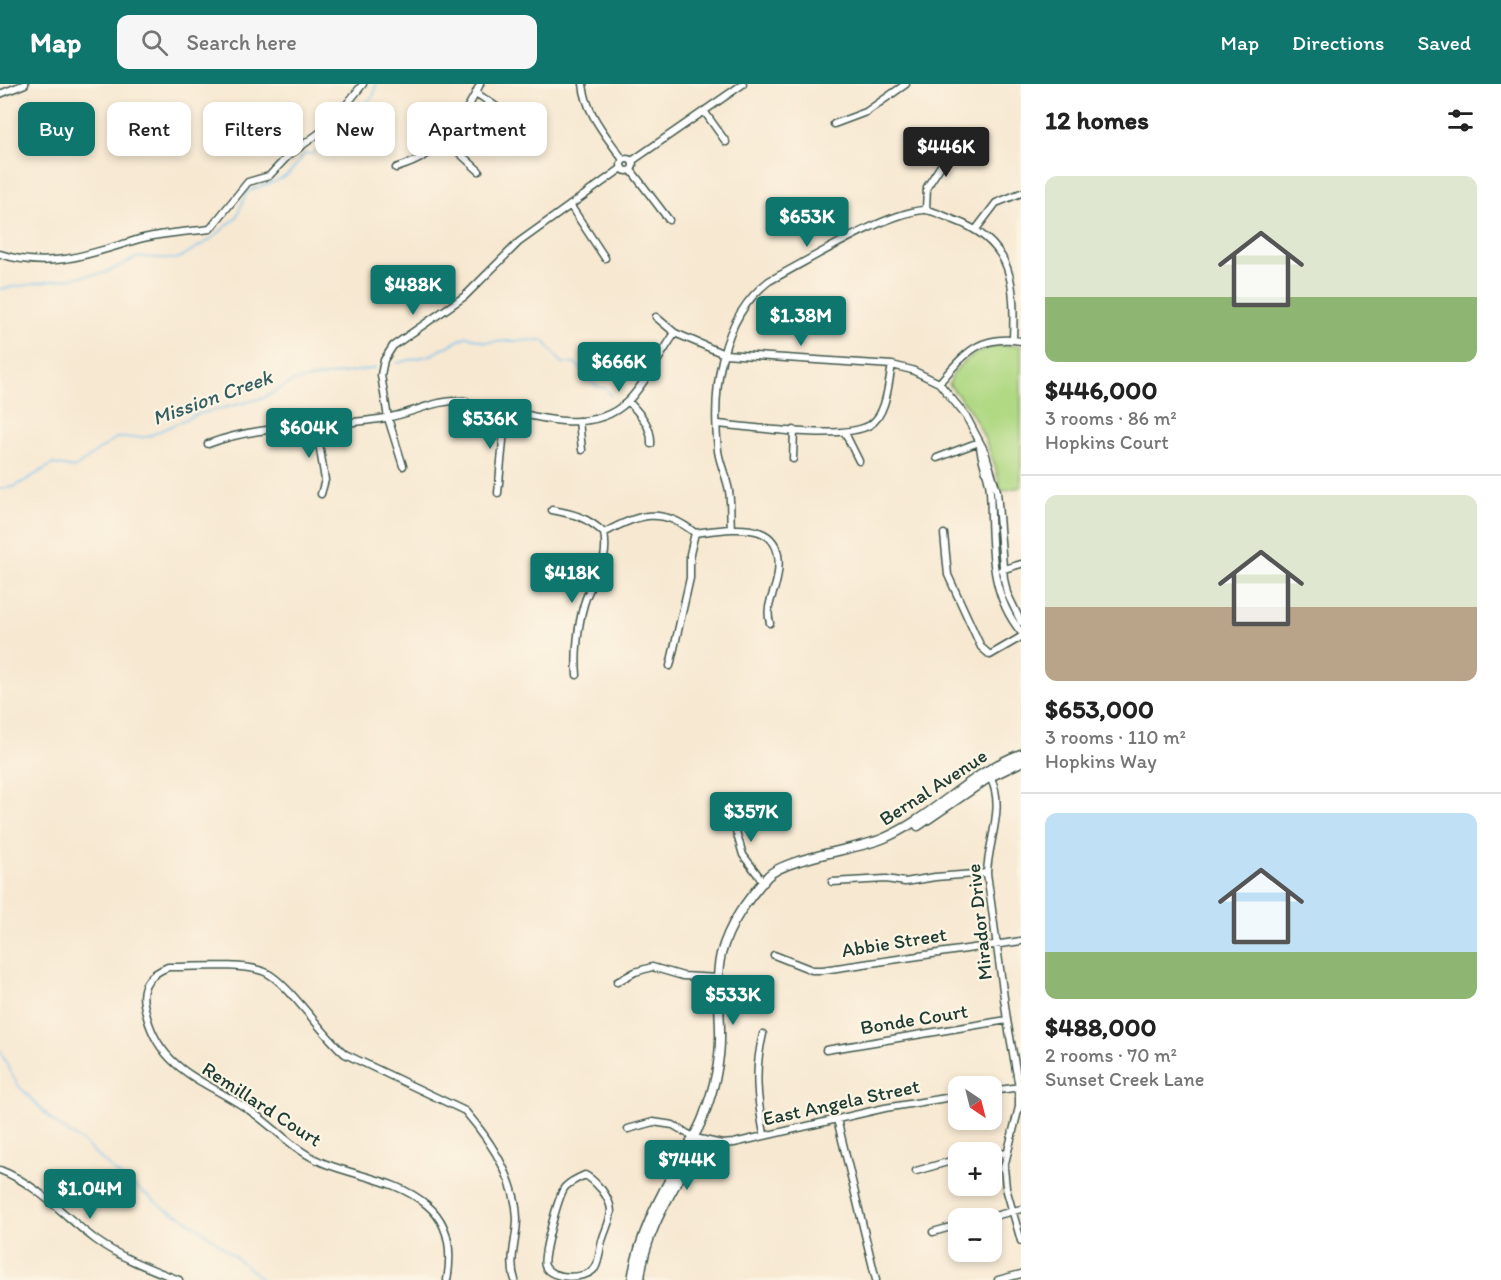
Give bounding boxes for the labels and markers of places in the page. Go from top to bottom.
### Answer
pin: $446K [904,127,988,178]
pin: $653K [765,197,849,248]
pin: $488K [371,265,455,316]
pin: $1.38M [752,296,850,347]
pin: $666K [577,342,661,393]
pin: $536K [448,399,532,450]
pin: $604K [267,408,351,459]
pin: $418K [530,553,614,604]
pin: $357K [709,792,793,843]
pin: $533K [691,975,775,1026]
pin: $744K [645,1140,729,1191]
pin: $1.04M [41,1169,139,1220]

